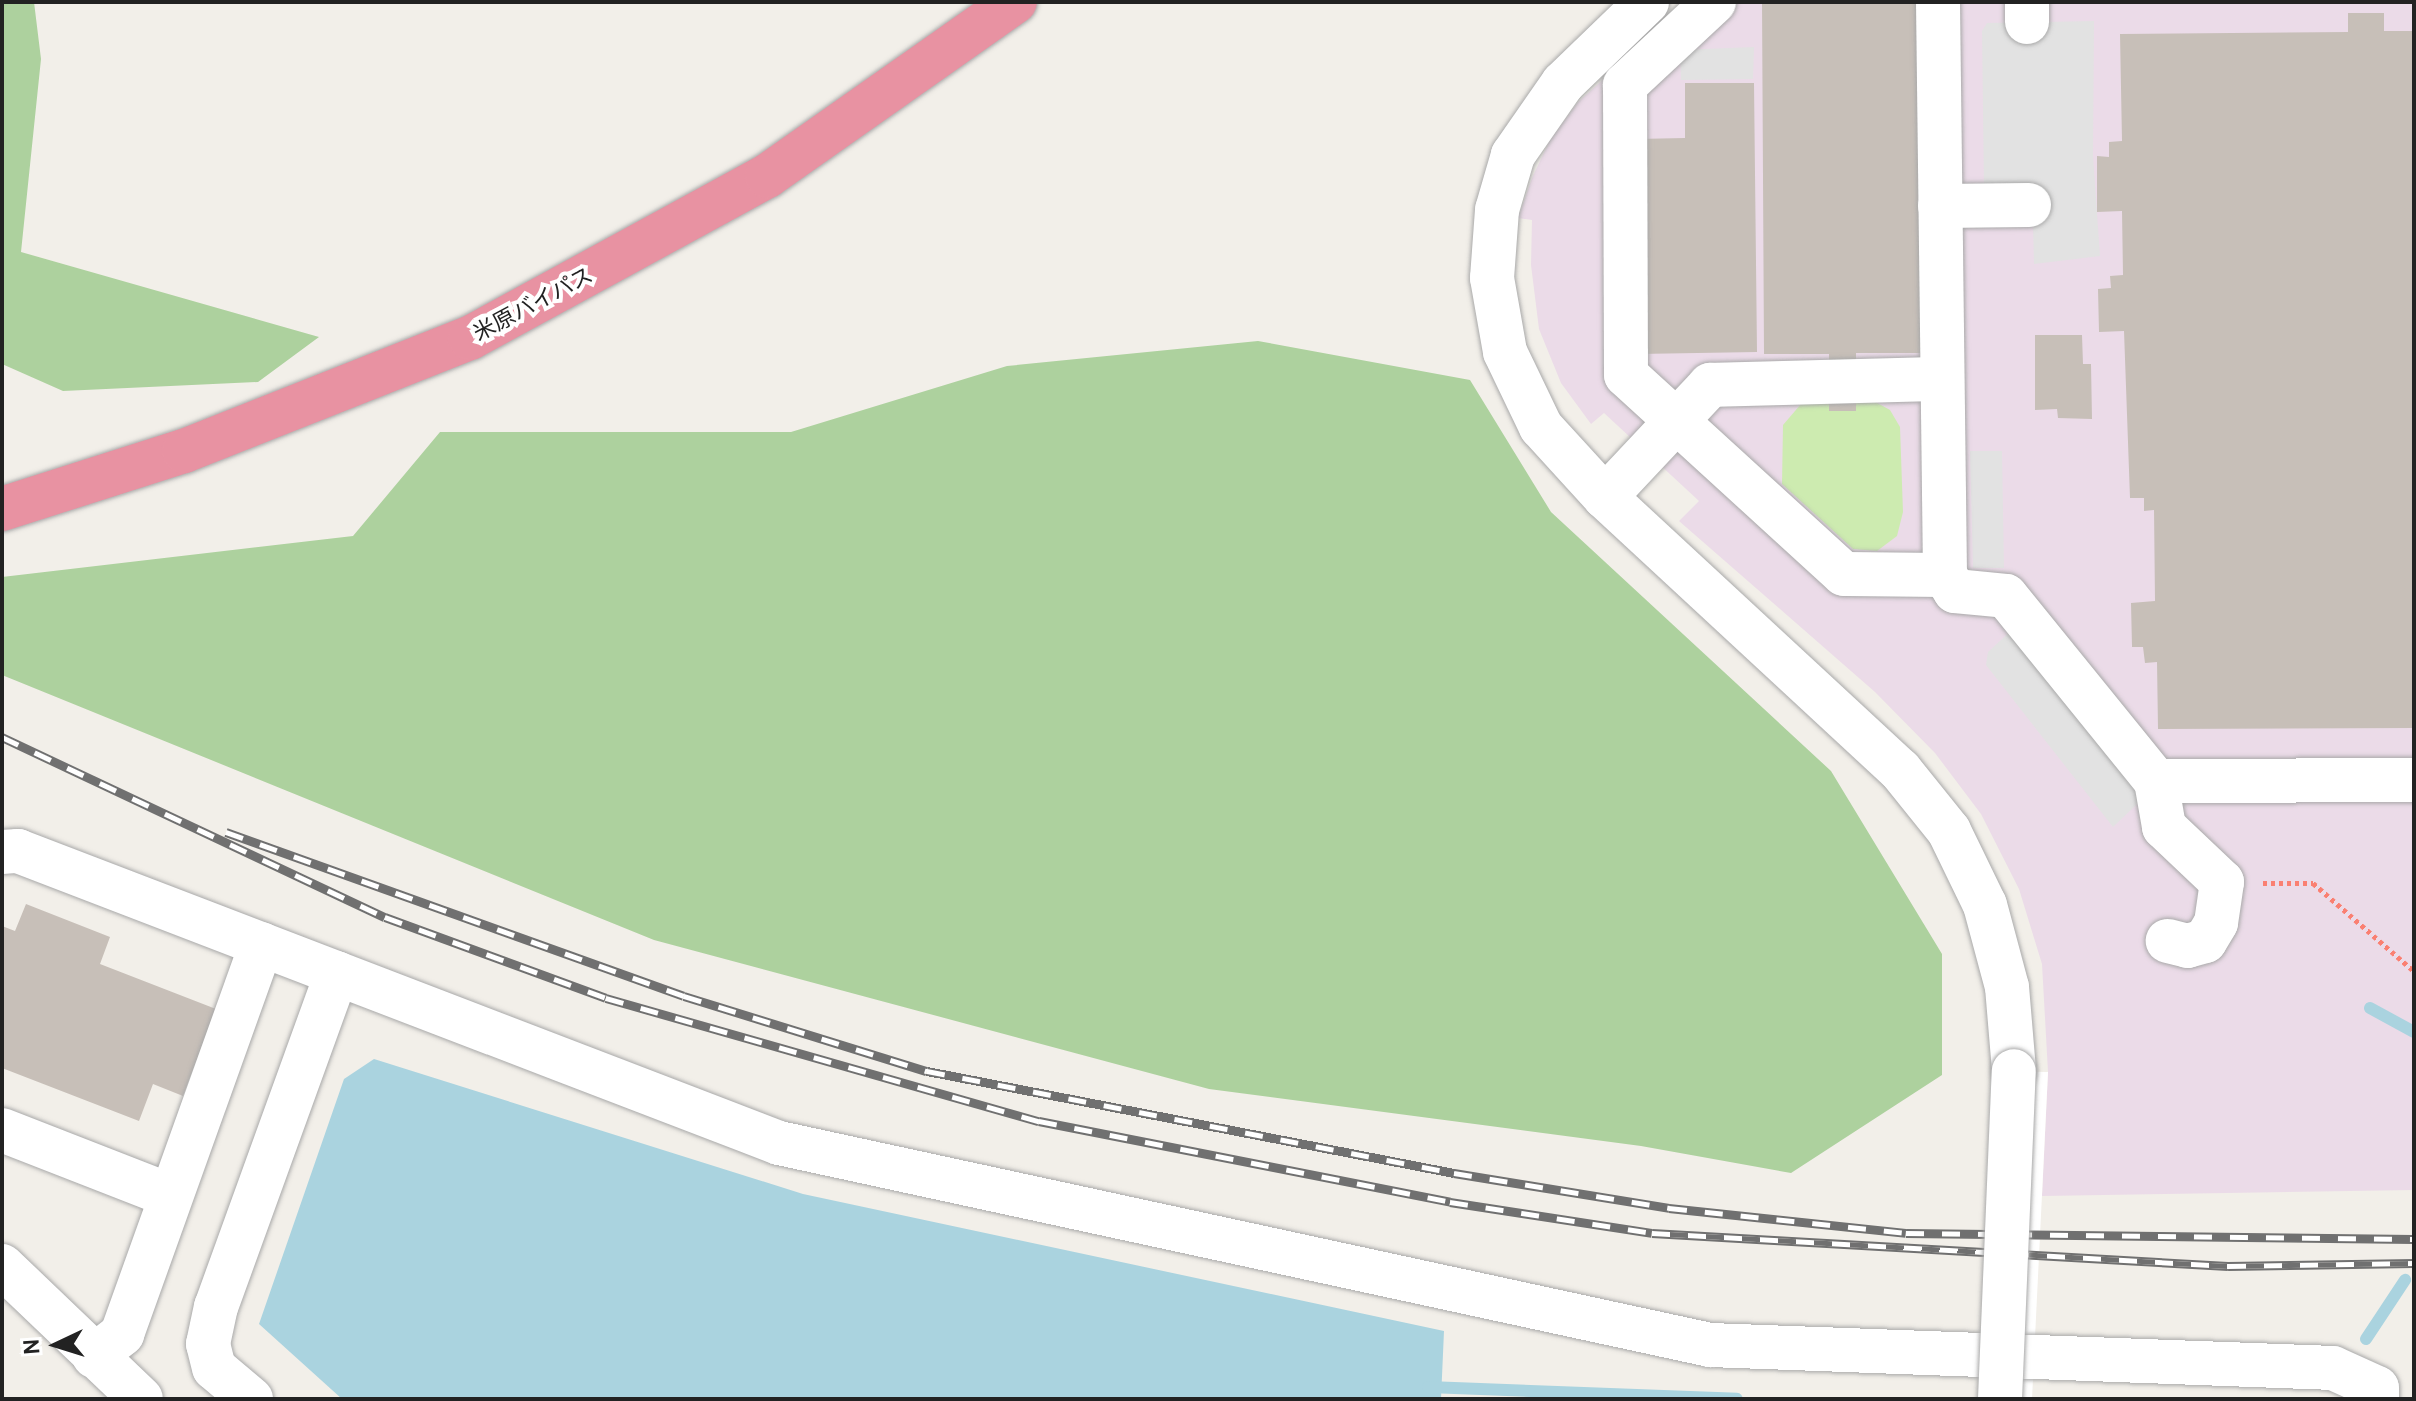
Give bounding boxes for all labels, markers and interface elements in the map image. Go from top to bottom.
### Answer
street label: 米原バイパス [469,261,597,347]
north arrow [16,1305,96,1385]
text: N [18,1338,46,1355]

